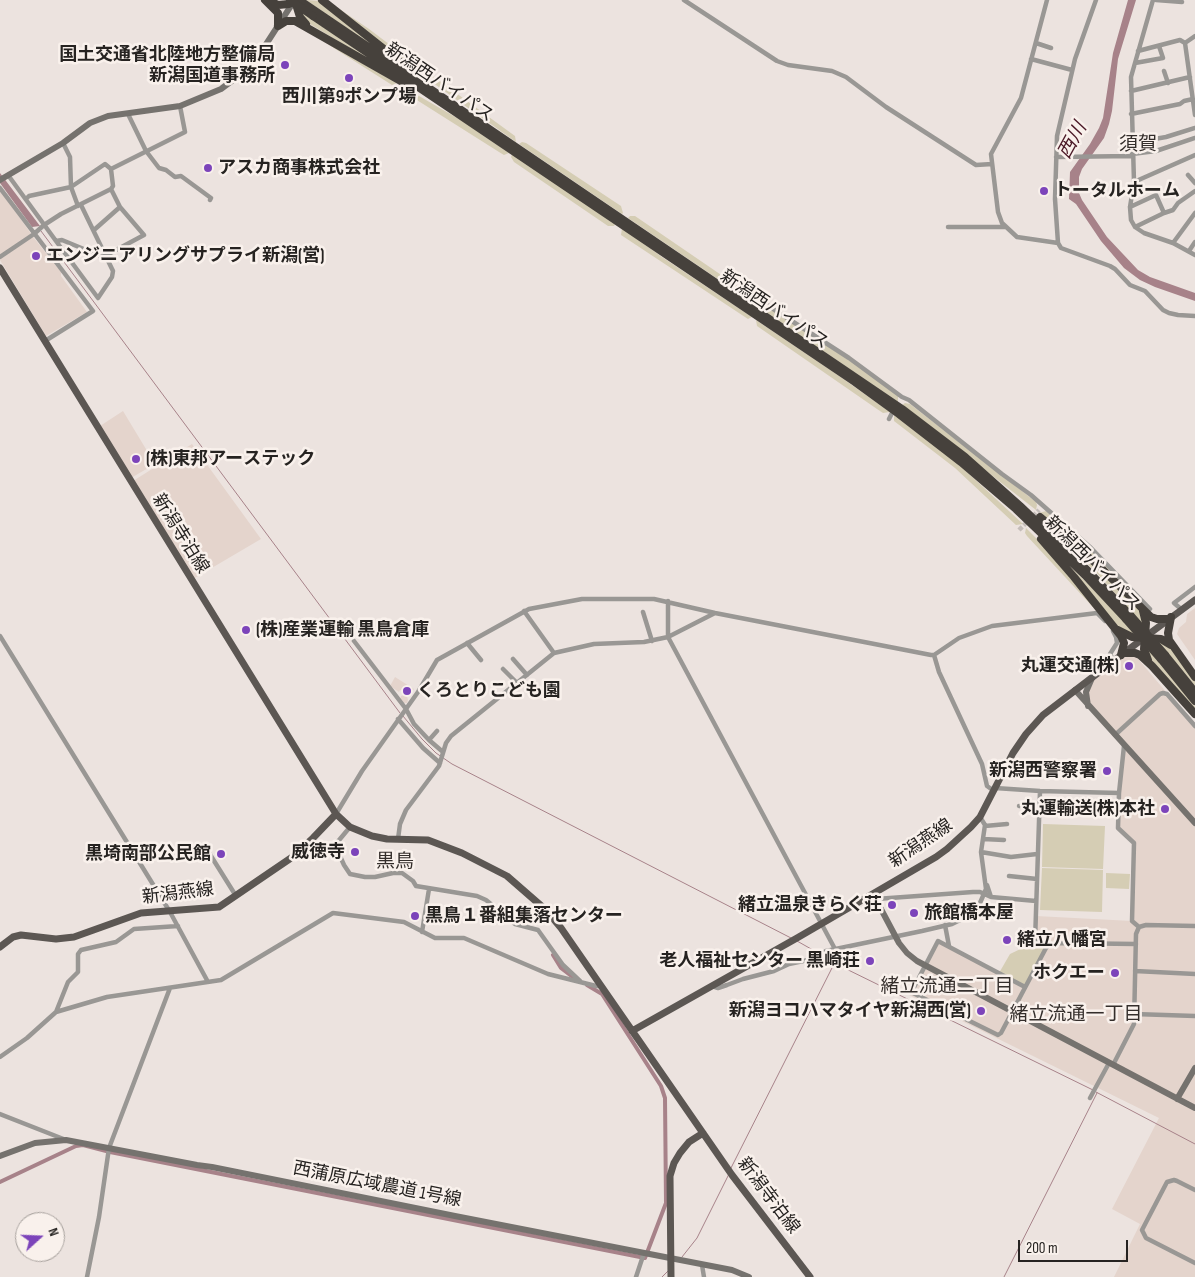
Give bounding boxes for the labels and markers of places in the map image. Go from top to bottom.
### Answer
place label: 国土交通省北陸地方整備局 新潟国道事務所 [59,44,275,86]
marker: 国土交通省北陸地方整備局 新潟国道事務所 [279,59,291,71]
marker: 西川第9ポンプ場 [343,72,355,84]
place label: 西川第9ポンプ場 [282,86,416,108]
place label: アスカ商事株式会社 [218,157,380,179]
marker: アスカ商事株式会社 [202,162,214,174]
place label: トータルホーム [1054,180,1180,202]
marker: トータルホーム [1038,185,1050,197]
place label: エンジニアリングサプライ新潟(営) [46,245,324,267]
marker: エンジニアリングサプライ新潟(営) [30,250,42,262]
place label: (株)東邦アーステック [146,448,315,470]
marker: (株)東邦アーステック [130,453,142,465]
place label: (株)産業運輸 黒鳥倉庫 [256,619,429,641]
marker: (株)産業運輸 黒鳥倉庫 [240,624,252,636]
place label: 丸運交通(株) [1021,655,1119,677]
marker: 丸運交通(株) [1123,660,1135,672]
place label: くろとりこども園 [417,680,561,702]
marker: くろとりこども園 [401,685,413,697]
place label: 新潟西警察署 [989,760,1097,782]
marker: 新潟西警察署 [1101,765,1113,777]
place label: 丸運輸送(株)本社 [1021,798,1155,820]
marker: 丸運輸送(株)本社 [1159,803,1171,815]
place label: 威徳寺 [291,841,345,863]
place label: 黒埼南部公民館 [85,843,211,865]
marker: 威徳寺 [349,846,361,858]
marker: 黒埼南部公民館 [215,848,227,860]
place label: 緒立温泉きらく荘 [738,894,882,916]
marker: 緒立温泉きらく荘 [886,899,898,911]
place label: 旅館橋本屋 [924,902,1014,924]
place label: 黒鳥１番組集落センター [425,905,623,927]
marker: 旅館橋本屋 [908,907,920,919]
marker: 黒鳥１番組集落センター [409,910,421,922]
place label: 緒立八幡宮 [1017,929,1107,951]
marker: 緒立八幡宮 [1001,934,1013,946]
place label: 老人福祉センター 黒崎荘 [659,950,860,972]
marker: 老人福祉センター 黒崎荘 [864,955,876,967]
place label: ホクエー [1033,962,1105,984]
marker: ホクエー [1109,967,1121,979]
place label: 新潟ヨコハマタイヤ新潟西(営) [729,1000,971,1022]
marker: 新潟ヨコハマタイヤ新潟西(営) [975,1005,987,1017]

